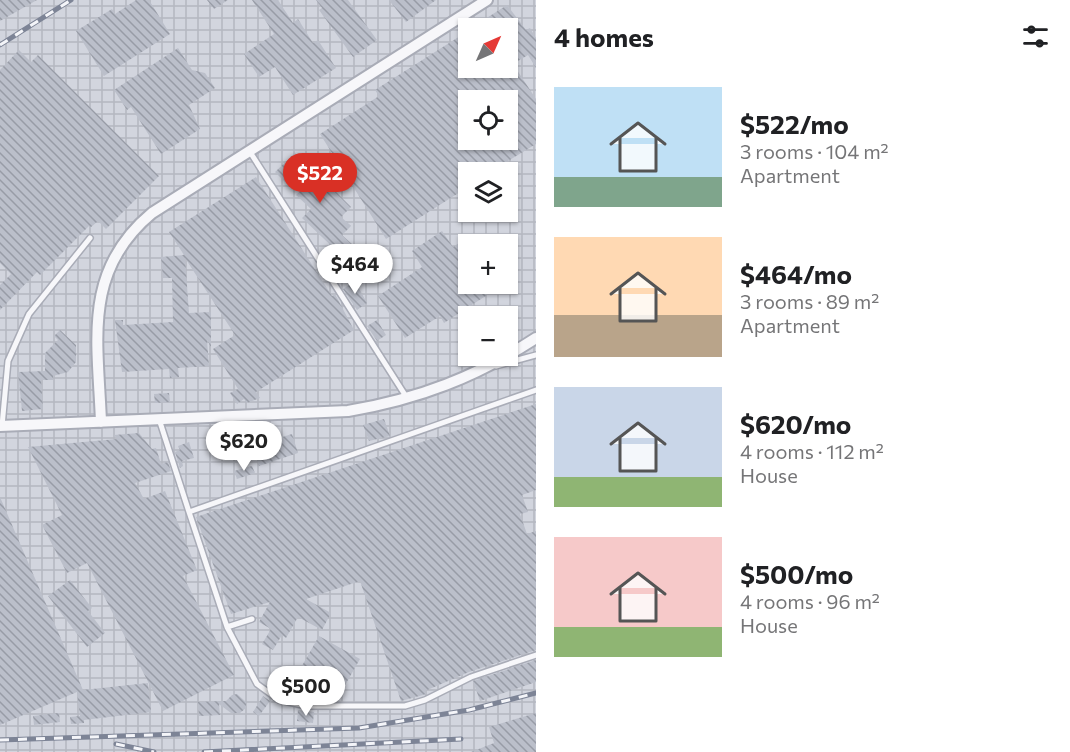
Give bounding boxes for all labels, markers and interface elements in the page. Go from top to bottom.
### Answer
north arrow [458,18,518,78]
map controls [458,18,518,366]
icon: filters [1019,20,1052,53]
text: 4 homes [554,21,654,52]
button: locate [458,90,518,150]
text: $522/mo [740,108,849,139]
icon: home [602,111,674,183]
text: 3 rooms · 104 m² [740,139,889,163]
pin: $522 [284,153,356,204]
text: $522 [297,160,343,184]
button: layers [458,162,518,222]
text: Apartment [740,163,840,187]
button: + [458,234,518,294]
pin: $464 [319,244,391,295]
text: $464 [331,251,379,275]
text: $464/mo [740,258,852,289]
icon: home [602,261,674,333]
text: 3 rooms · 89 m² [740,289,879,313]
button: − [458,306,518,366]
text: Apartment [740,313,840,337]
text: $620/mo [740,408,851,439]
icon: home [602,411,674,483]
pin: $620 [208,421,280,472]
text: $620 [220,428,268,452]
text: 4 rooms · 112 m² [740,439,884,463]
text: House [740,463,798,487]
text: $500/mo [740,558,853,589]
icon: home [602,561,674,633]
text: 4 rooms · 96 m² [740,589,880,613]
text: House [740,613,798,637]
pin: $500 [270,666,342,717]
text: $500 [281,673,331,697]

